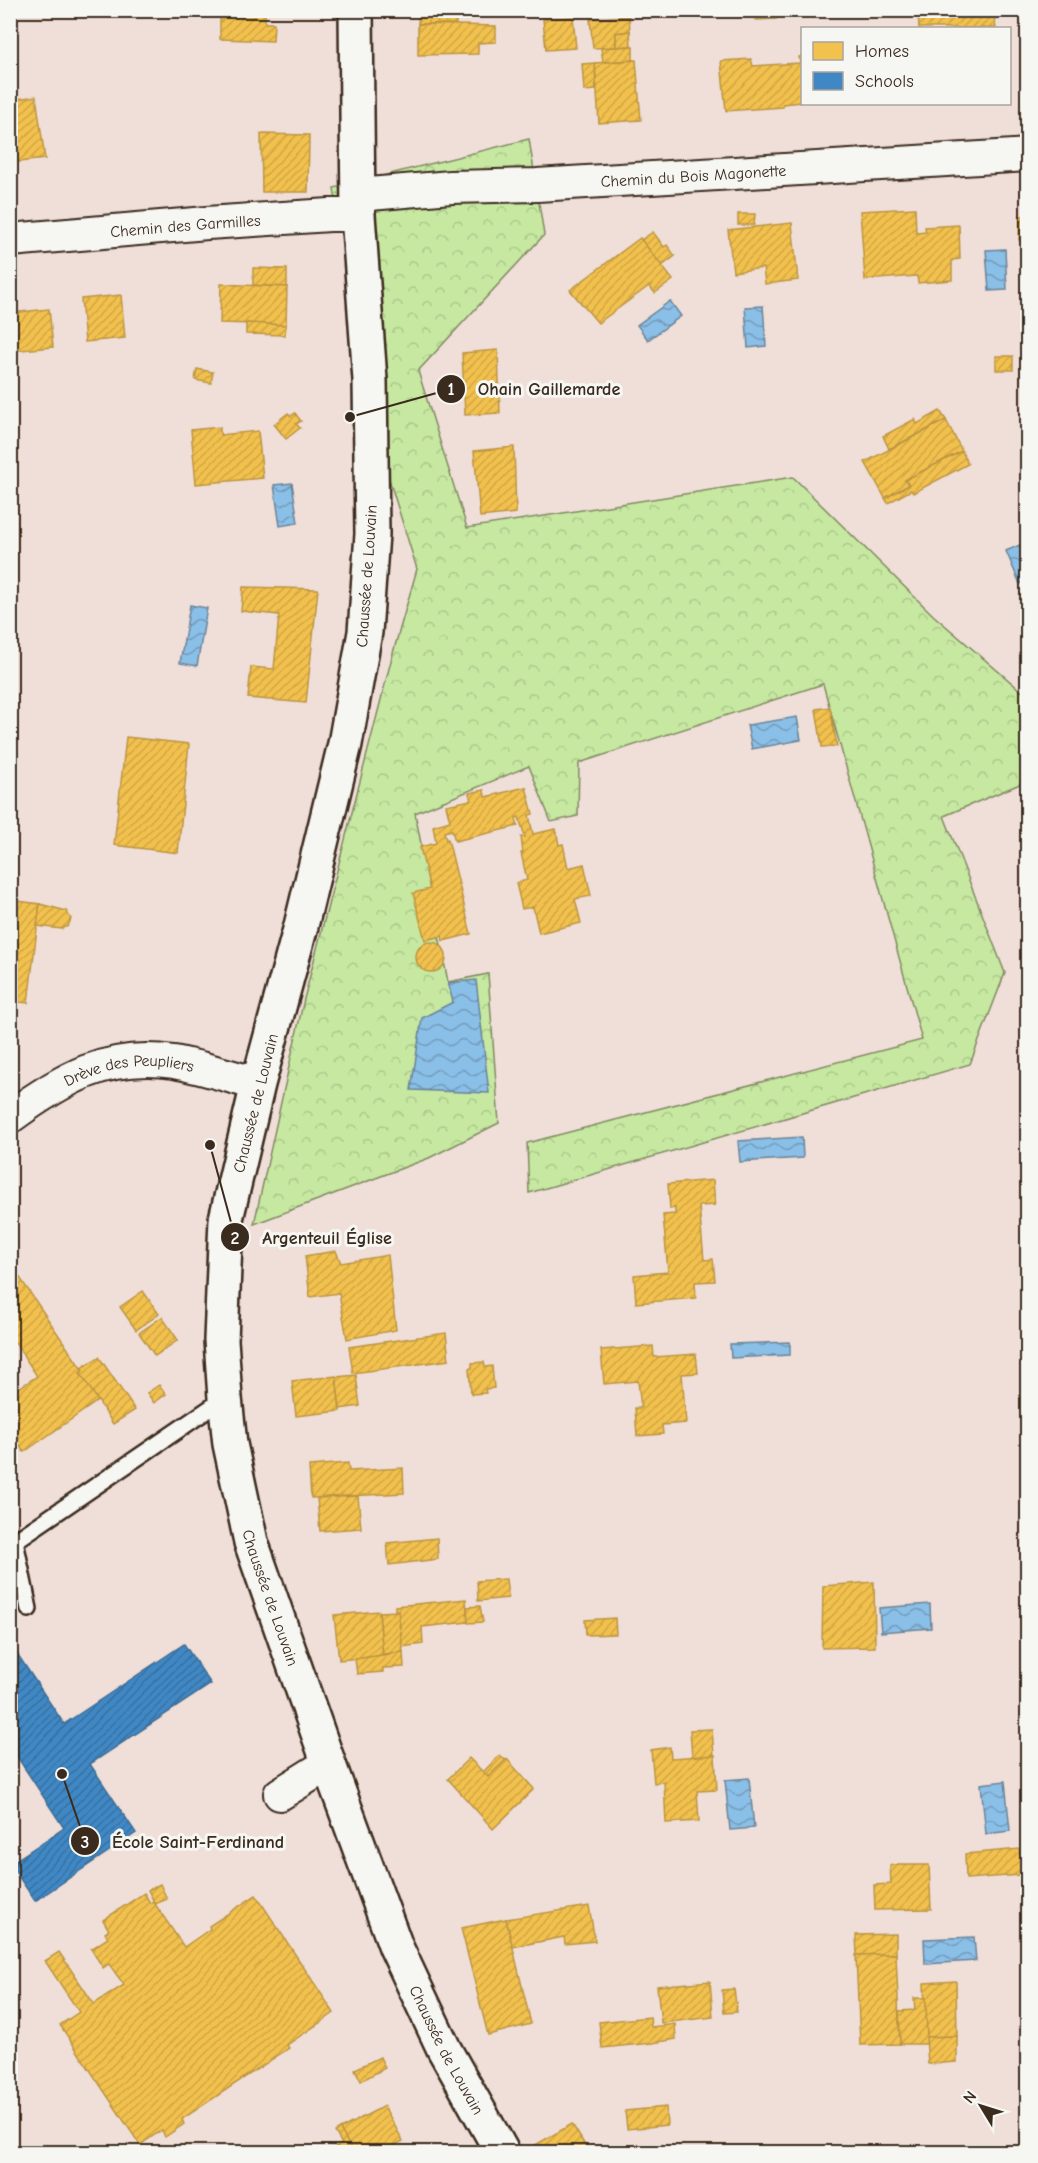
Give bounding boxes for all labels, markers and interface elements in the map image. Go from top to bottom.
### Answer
legend [801,27,1011,105]
text: Homes [855,41,909,62]
text: Schools [855,71,914,92]
street label: Chemin du Bois Magonette [600,162,787,191]
street label: Chemin des Garmilles [110,212,262,241]
callout: Ohain Gaillemarde [436,371,633,407]
text: 1 [447,379,455,400]
text: Ohain Gaillemarde [478,379,620,400]
street label: Chaussée de Louvain [353,504,381,648]
street label: Chaussée de Louvain [230,1032,282,1175]
street label: Drève des Peupliers [61,1052,196,1090]
callout: Argenteuil Église [220,1219,404,1255]
text: Argenteuil Église [262,1227,392,1249]
text: 2 [231,1228,240,1249]
street label: Chaussée de Louvain [239,1528,302,1668]
callout: École Saint-Ferdinand [70,1823,296,1859]
text: École Saint-Ferdinand [112,1831,284,1853]
text: 3 [81,1832,89,1853]
street label: Chaussée de Louvain [405,1983,487,2118]
north arrow [951,2076,1011,2136]
text: N [960,2088,980,2107]

